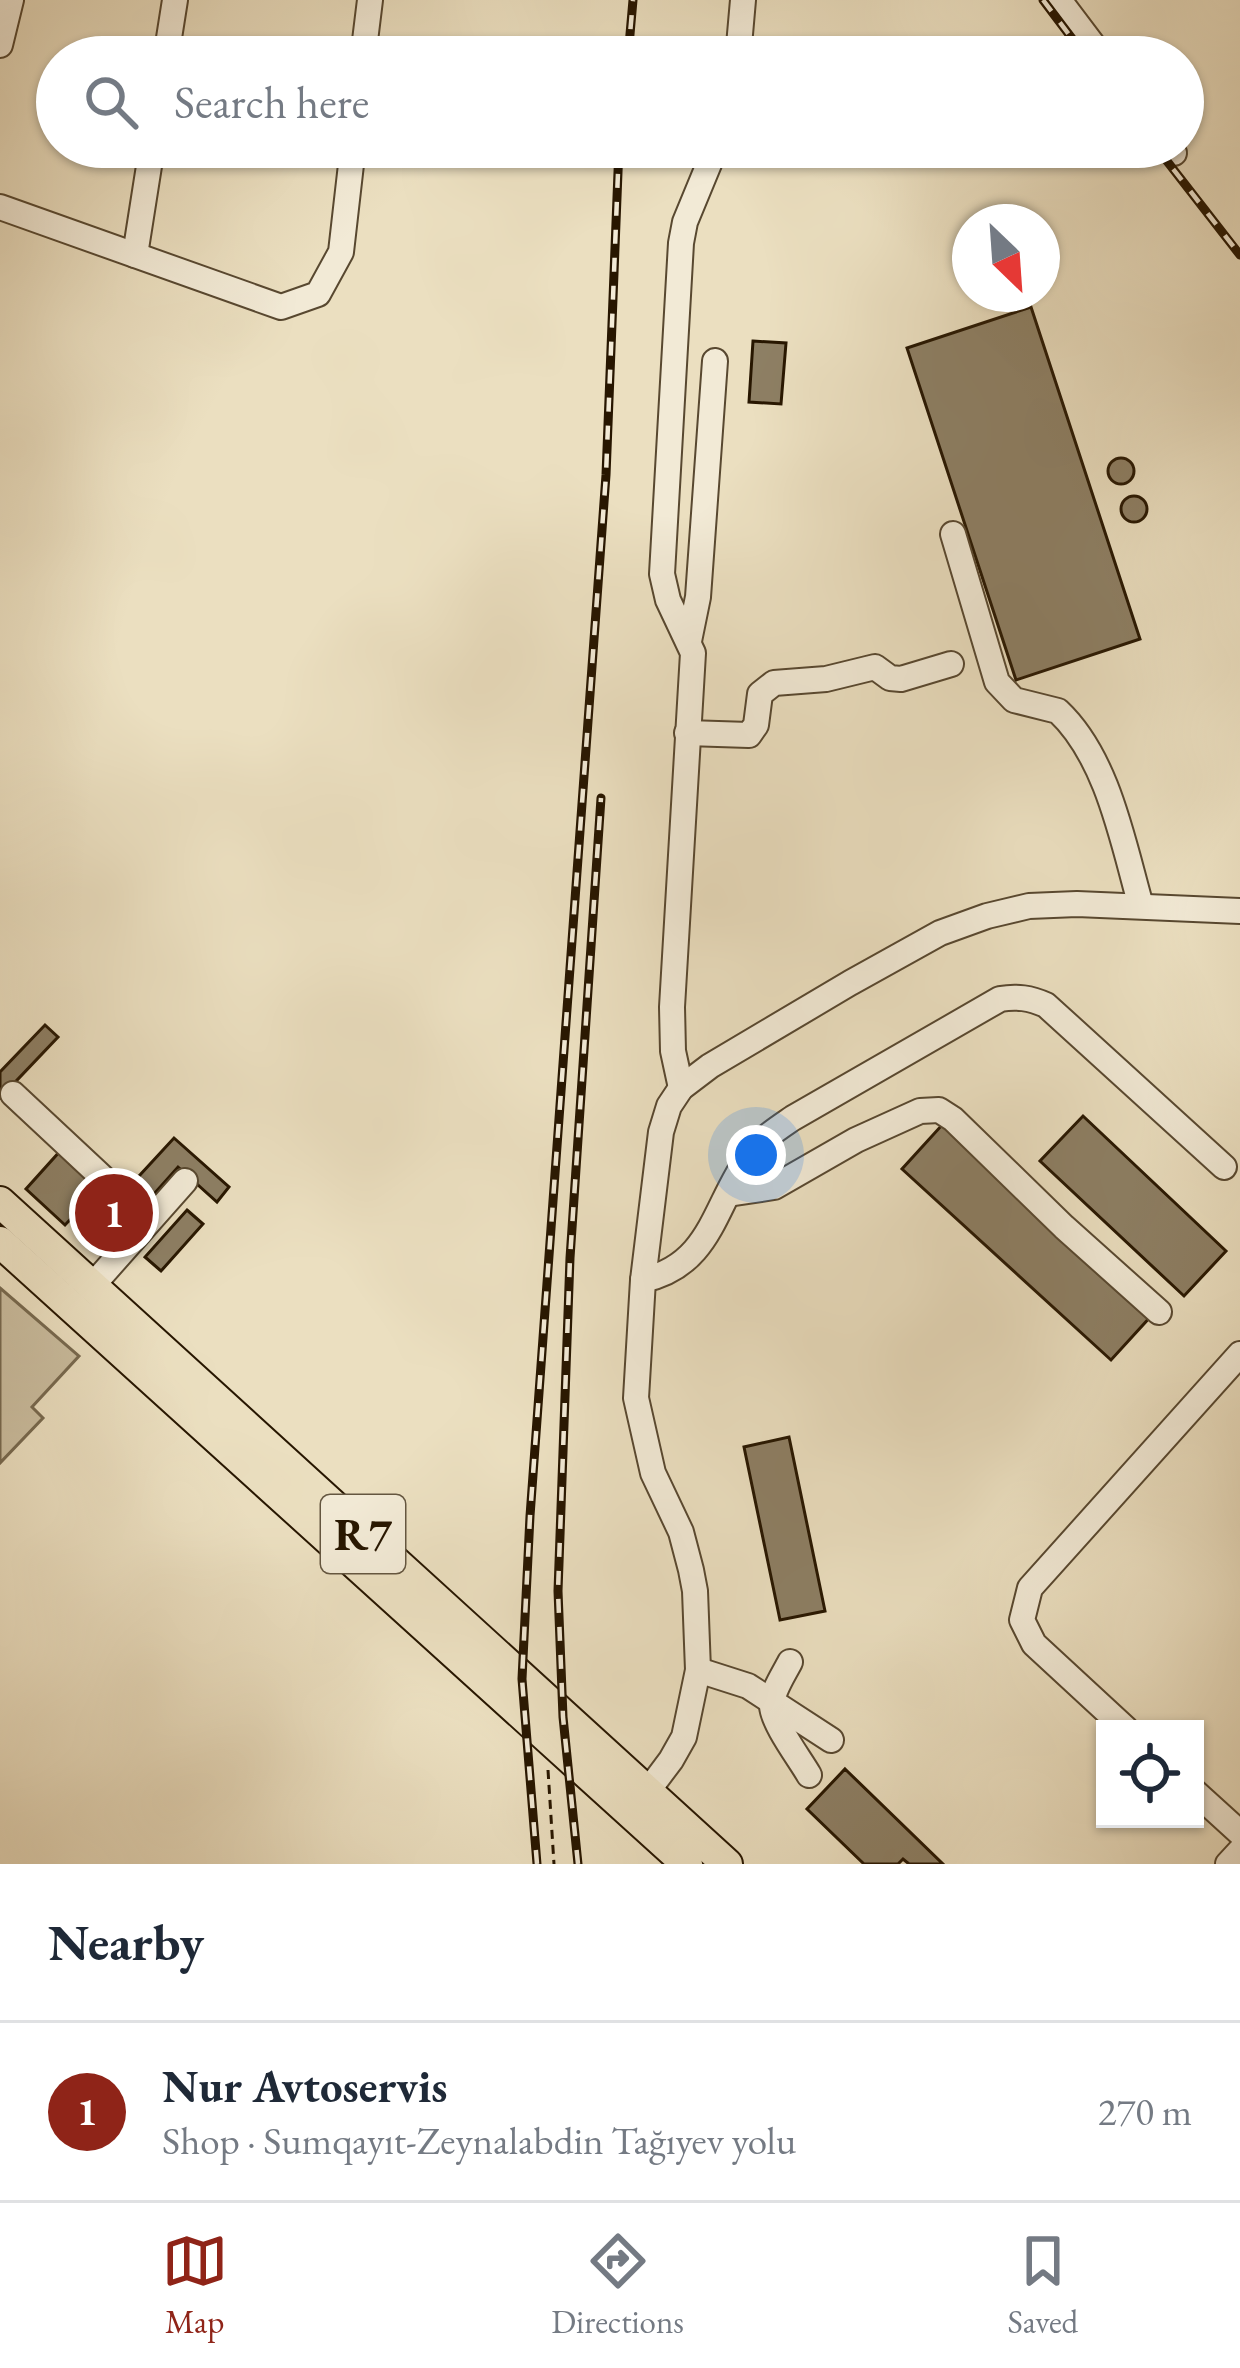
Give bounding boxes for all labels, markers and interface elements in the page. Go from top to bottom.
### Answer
search box [36,36,1204,168]
icon: search [78,69,144,135]
text: Search here [174,73,369,131]
north arrow [952,204,1060,312]
your location [726,1125,786,1185]
pin: 1 [75,1168,153,1258]
road number: R7 [321,1495,405,1573]
map controls [1096,1720,1204,1828]
button: locate [1096,1720,1204,1828]
text: Nearby [48,1909,204,1975]
text: Nur Avtoservis [162,2057,447,2115]
text: 1 [77,2086,97,2137]
text: 270 m [1098,2086,1192,2137]
text: Shop · Sumqayıt-Zeynalabdin Tağıyev yolu [162,2115,796,2166]
tab: Map [162,2228,228,2343]
tab: Directions [551,2228,684,2343]
tab: Saved [1008,2228,1078,2343]

